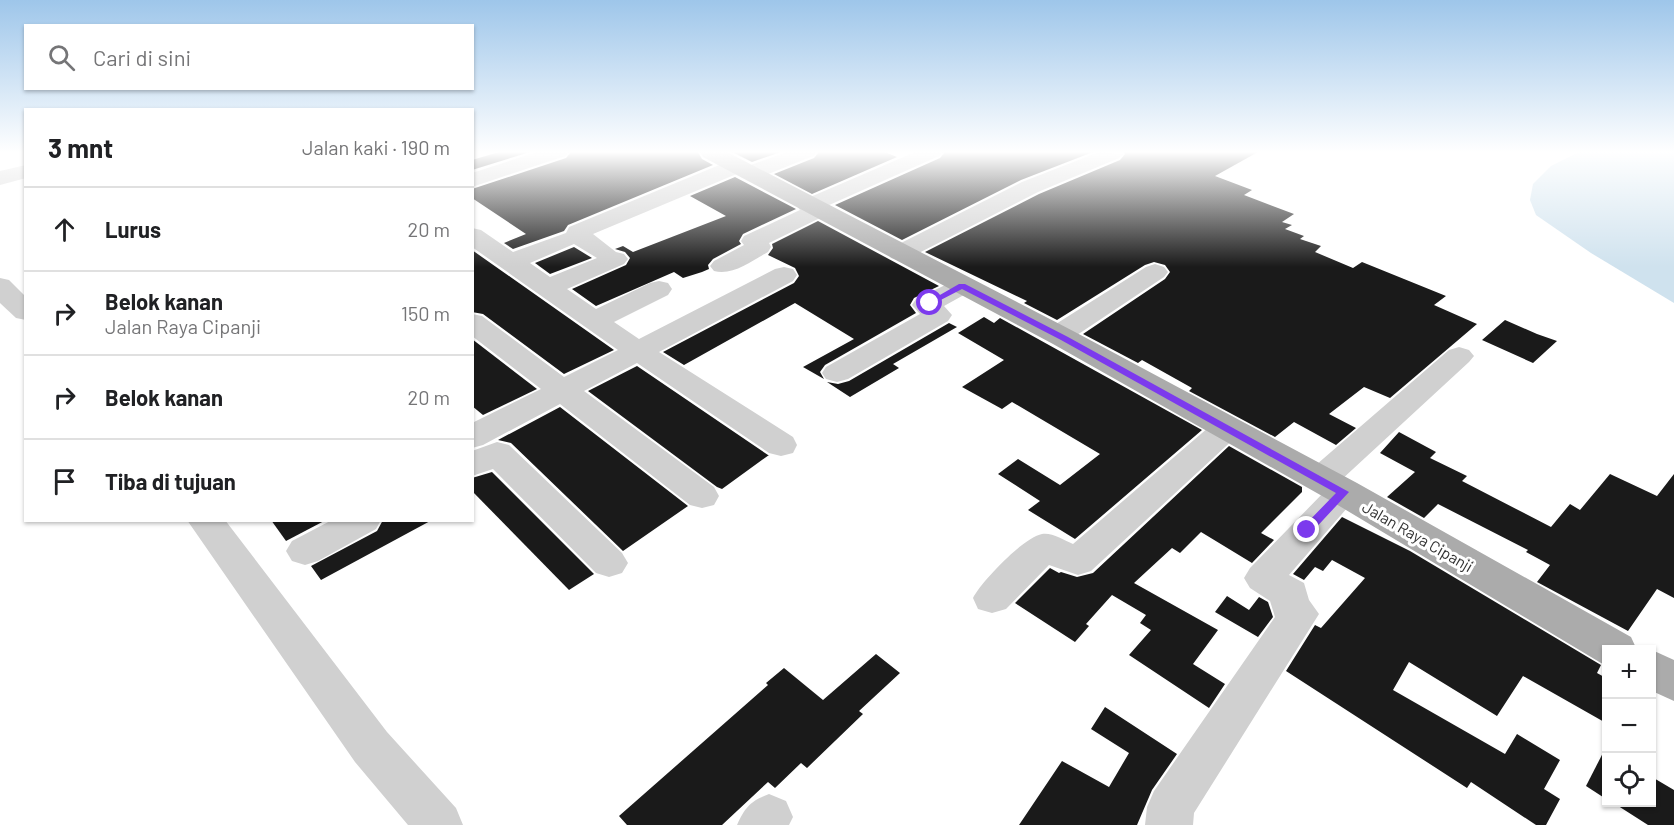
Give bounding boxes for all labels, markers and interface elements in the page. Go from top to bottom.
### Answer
search box [24,24,474,90]
icon: search [45,41,78,74]
text: Cari di sini [93,44,191,70]
text: 3 mnt [48,132,113,163]
text: Jalan kaki · 190 m [302,135,450,159]
icon: ahead [48,213,81,246]
text: Lurus [105,216,161,242]
text: 20 m [407,217,450,241]
text: Belok kanan [105,288,223,314]
route start [916,289,942,315]
icon: right [48,297,81,330]
text: 150 m [401,301,450,325]
text: Jalan Raya Cipanji [105,314,261,338]
icon: right [48,381,81,414]
text: Belok kanan [105,384,223,410]
text: 20 m [407,385,450,409]
icon: arrive [48,465,81,498]
text: Tiba di tujuan [105,468,236,494]
street label: Jalan Raya Cipanji [1359,497,1477,575]
route end [1293,516,1319,542]
map controls [1602,645,1656,807]
button: + [1602,645,1656,699]
button: − [1602,699,1656,753]
button: locate [1602,753,1656,807]

